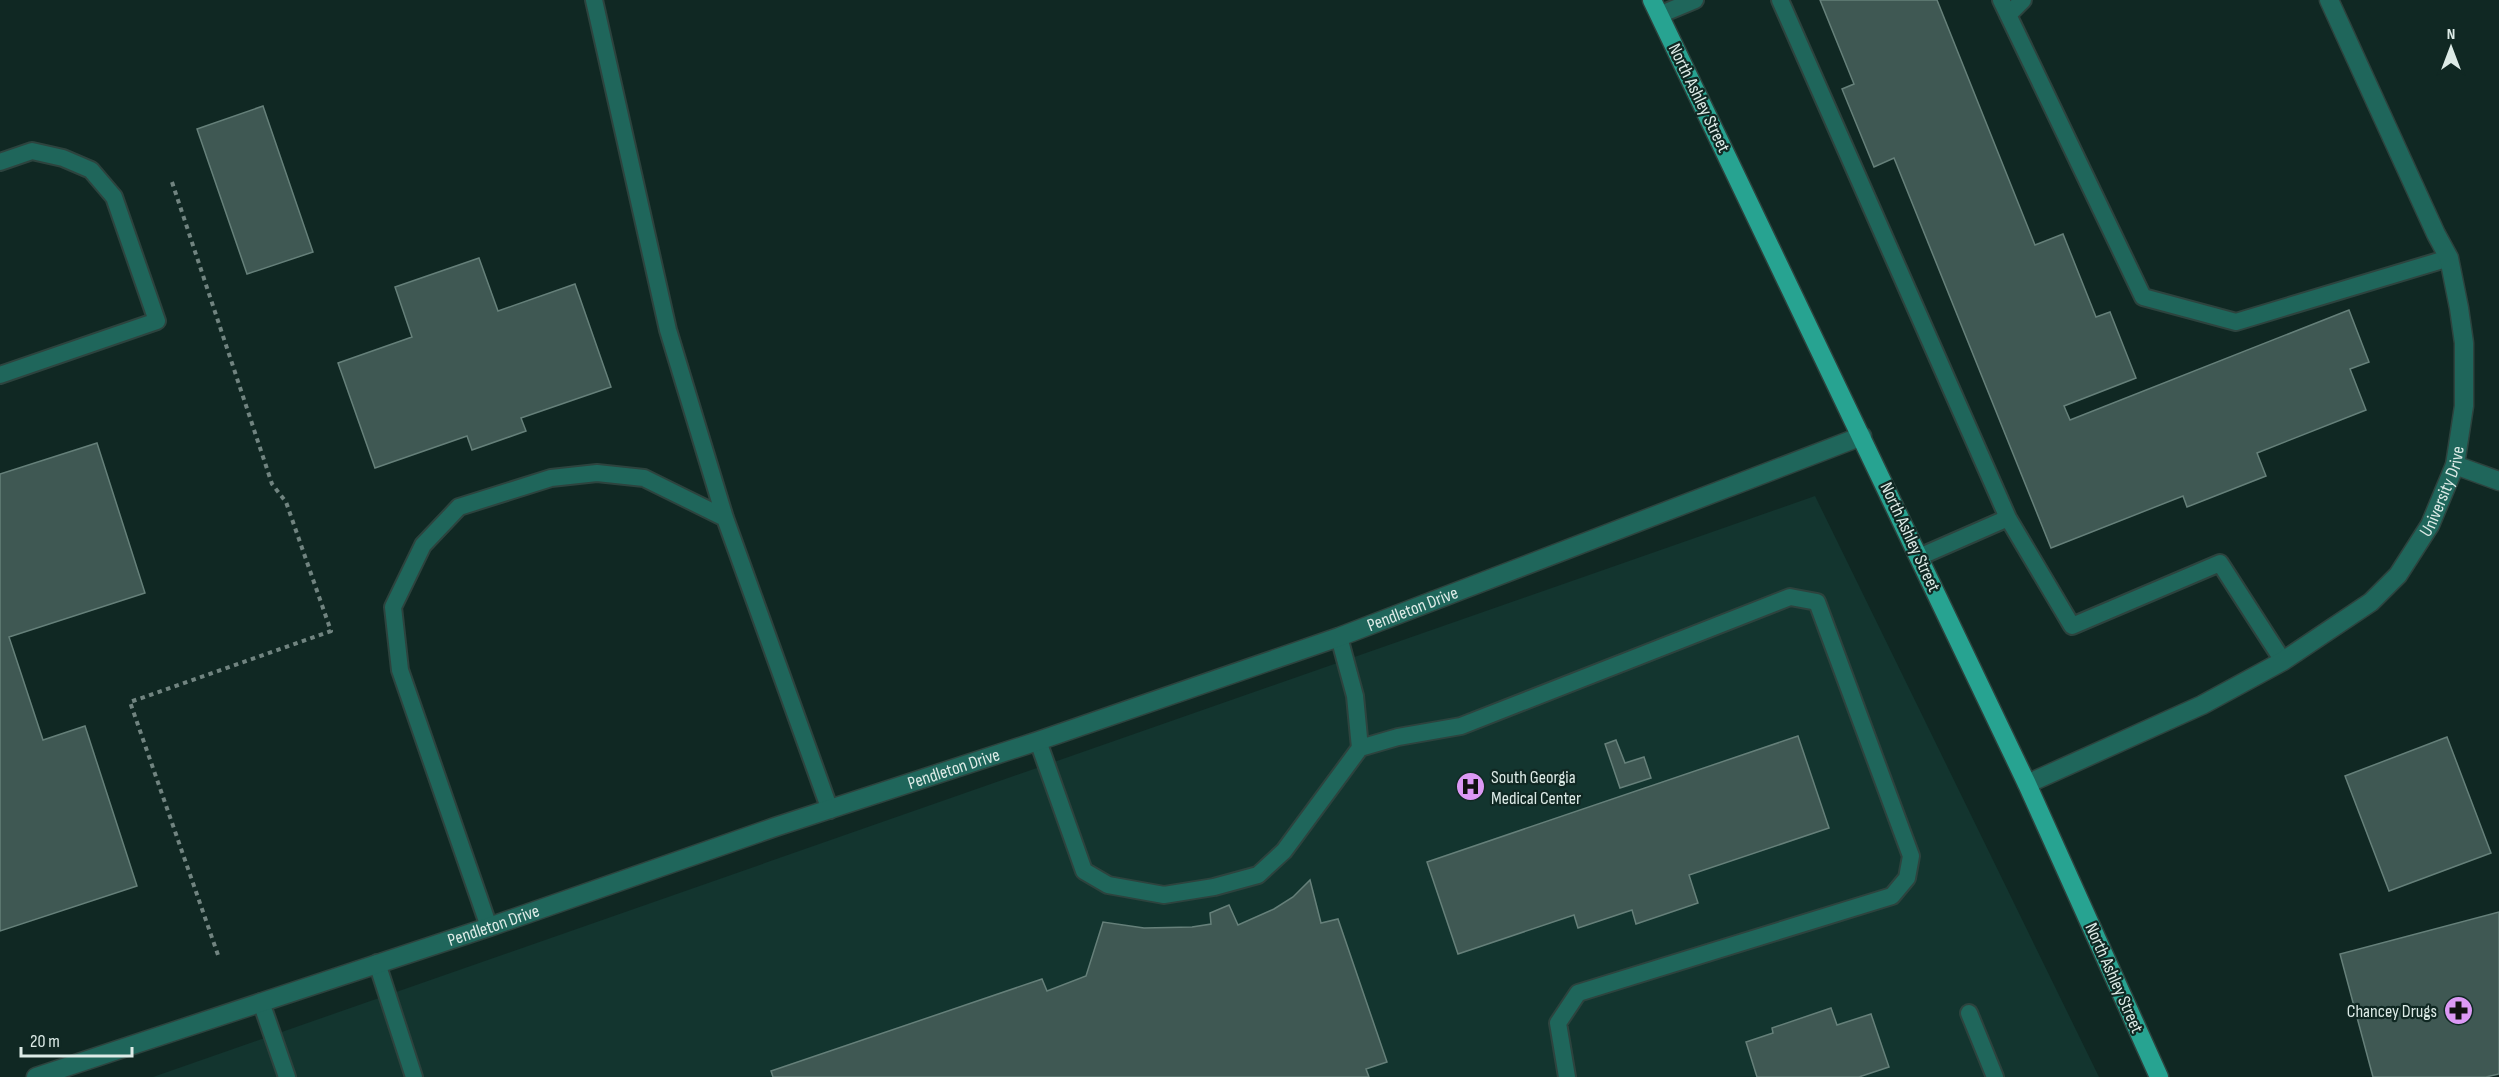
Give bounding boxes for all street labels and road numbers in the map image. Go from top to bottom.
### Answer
street label: North Ashley Street [1664,40,1735,156]
street label: University Drive [2415,444,2468,540]
street label: North Ashley Street [1875,479,1945,595]
street label: Pendleton Drive [1364,582,1461,636]
street label: Pendleton Drive [905,744,1002,793]
street label: Pendleton Drive [445,900,542,950]
street label: North Ashley Street [2080,920,2148,1037]

